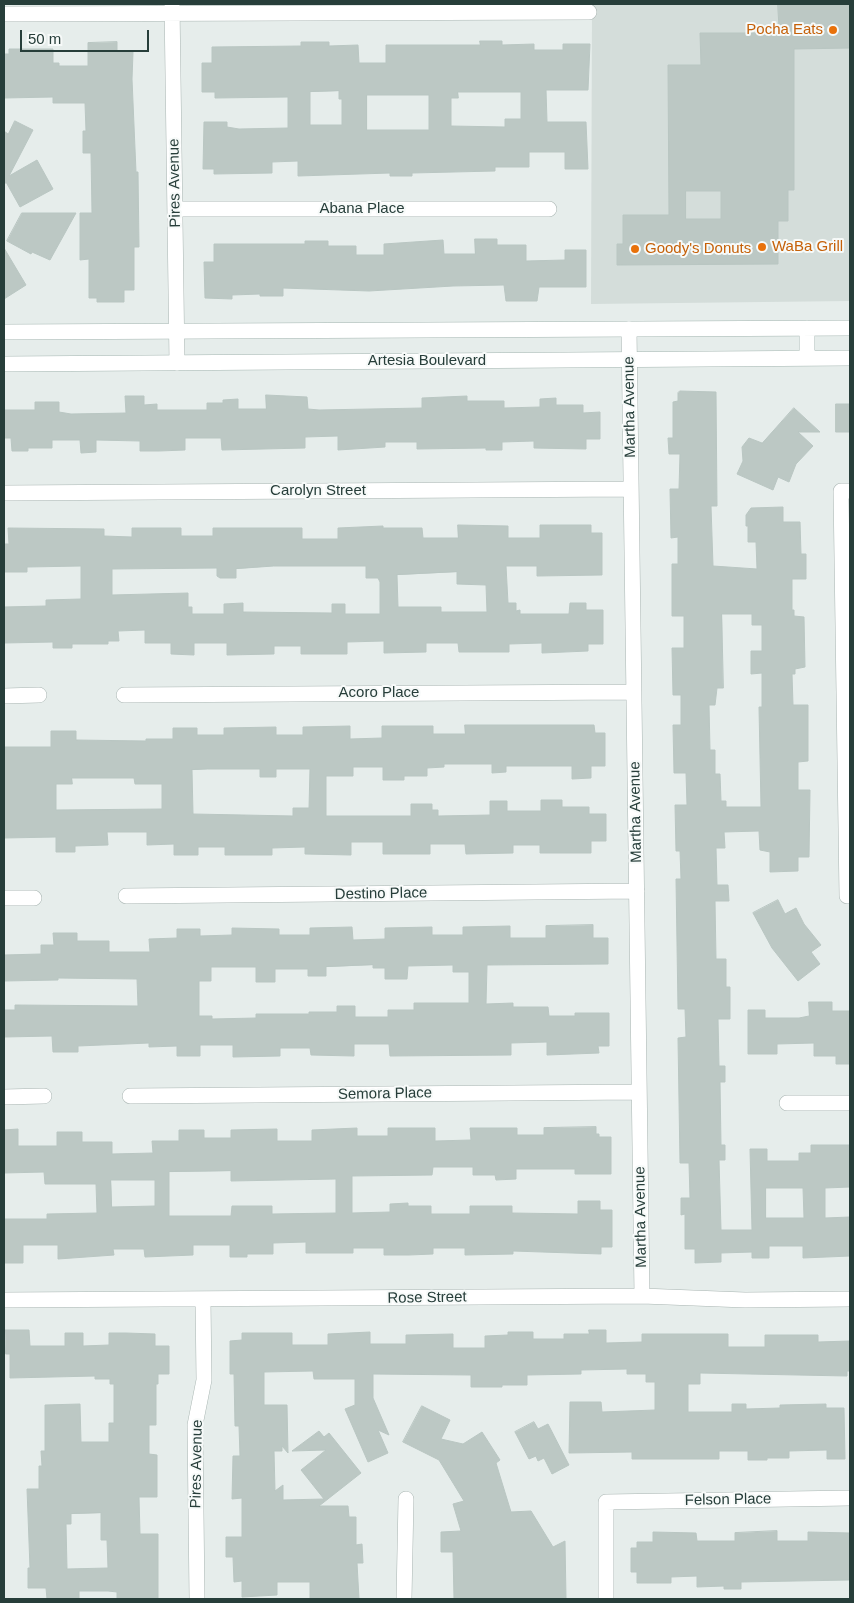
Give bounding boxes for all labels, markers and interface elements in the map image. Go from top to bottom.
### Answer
scale bar [22,20,151,52]
place label: Pocha Eats [746,21,823,39]
marker: Pocha Eats [827,24,839,36]
text: 50 m [28,30,61,47]
street label: Pires Avenue [165,138,185,228]
street label: Abana Place [319,200,405,218]
place label: WaBa Grill [772,238,843,256]
place label: Goody's Donuts [645,240,751,258]
marker: WaBa Grill [756,241,768,253]
marker: Goody's Donuts [629,243,641,255]
street label: Artesia Boulevard [368,352,486,370]
street label: Martha Avenue [620,356,640,458]
street label: Carolyn Street [270,482,366,500]
street label: Acoro Place [339,684,419,702]
street label: Martha Avenue [626,761,646,863]
street label: Destino Place [335,884,427,904]
street label: Semora Place [338,1084,432,1104]
street label: Martha Avenue [631,1166,651,1268]
street label: Rose Street [387,1288,467,1308]
street label: Pires Avenue [187,1419,207,1509]
street label: Felson Place [684,1490,772,1510]

